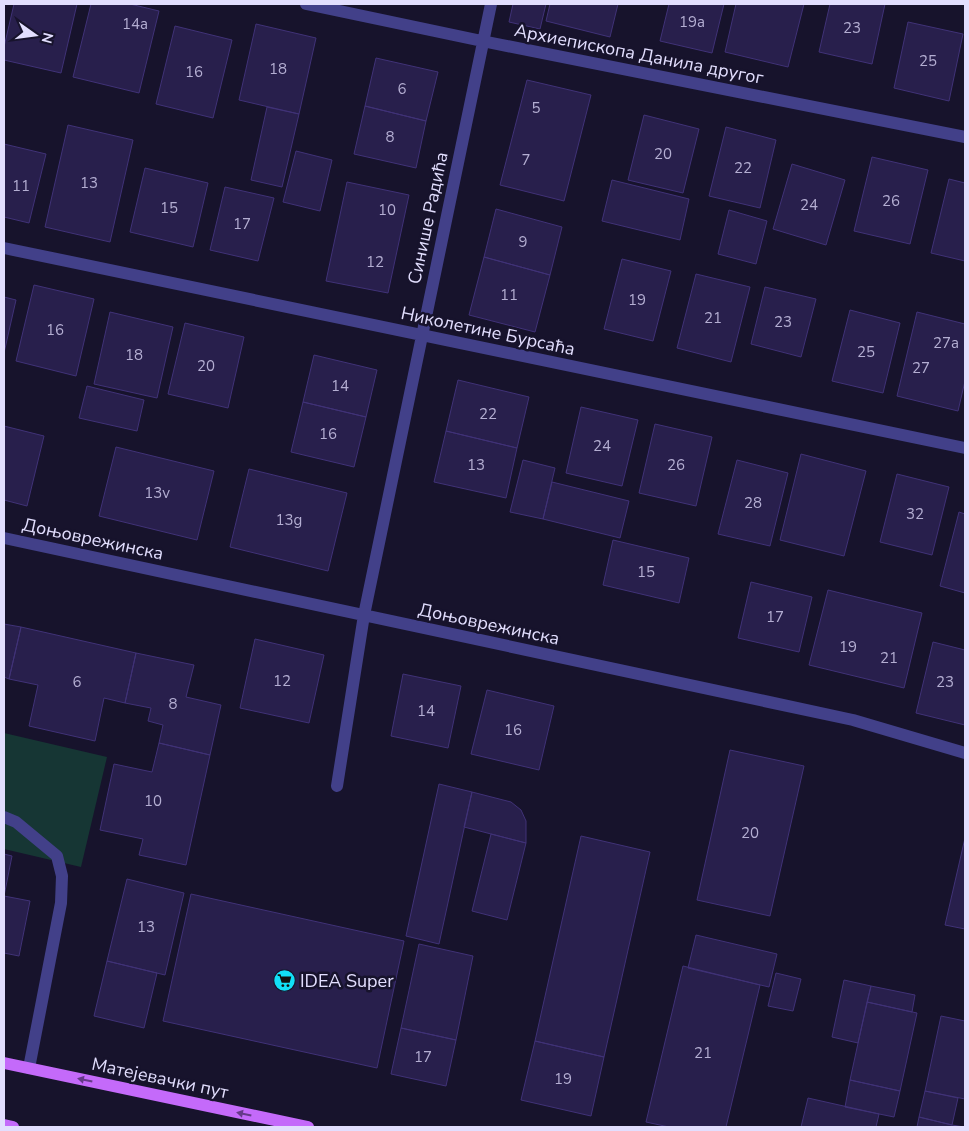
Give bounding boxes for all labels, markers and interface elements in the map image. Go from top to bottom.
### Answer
north arrow [10,10,60,60]
house number: 19a [679,12,705,32]
house number: 14a [122,14,148,34]
street label: Архиепископа Данила другог [512,18,766,90]
house number: 23 [843,18,861,38]
text: N [37,31,58,45]
house number: 25 [919,51,937,71]
house number: 18 [269,59,287,79]
house number: 16 [185,62,203,82]
house number: 6 [397,79,407,99]
house number: 5 [531,98,541,118]
house number: 8 [385,127,395,147]
house number: 20 [654,144,672,164]
street label: Синише Радића [402,150,454,286]
house number: 7 [521,150,531,170]
house number: 22 [734,158,752,178]
house number: 13 [80,173,98,193]
house number: 11 [12,176,30,196]
house number: 26 [882,191,900,211]
house number: 24 [800,195,818,215]
house number: 15 [160,198,178,218]
house number: 10 [378,200,396,220]
house number: 17 [233,214,251,234]
house number: 9 [518,232,528,252]
house number: 12 [366,252,384,272]
house number: 11 [500,285,518,305]
house number: 19 [628,290,646,310]
street label: Николетине Бурсаћа [399,301,577,361]
house number: 21 [704,308,722,328]
house number: 23 [774,312,792,332]
house number: 16 [46,320,64,340]
house number: 27a [933,333,959,353]
house number: 25 [857,342,875,362]
house number: 18 [125,345,143,365]
house number: 20 [197,356,215,376]
house number: 27 [912,358,930,378]
house number: 14 [331,376,349,396]
house number: 22 [479,404,497,424]
house number: 16 [319,424,337,444]
house number: 24 [593,436,611,456]
house number: 13 [467,455,485,475]
house number: 26 [667,455,685,475]
house number: 13v [144,483,170,503]
house number: 28 [744,493,762,513]
house number: 32 [906,504,924,524]
house number: 13g [276,510,302,530]
street label: Доњоврежинска [20,512,166,566]
house number: 15 [637,562,655,582]
street label: Доњоврежинска [416,597,562,651]
house number: 17 [766,607,784,627]
house number: 19 [839,637,857,657]
house number: 21 [880,648,898,668]
house number: 12 [273,671,291,691]
house number: 6 [72,672,82,692]
house number: 23 [936,672,954,692]
house number: 8 [168,694,178,714]
house number: 14 [417,701,435,721]
house number: 16 [504,720,522,740]
house number: 10 [144,791,162,811]
house number: 20 [741,823,759,843]
house number: 13 [137,917,155,937]
supermarket icon: IDEA Super [272,969,296,993]
place label: IDEA Super [300,969,394,993]
house number: 21 [694,1043,712,1063]
house number: 17 [414,1047,432,1067]
street label: Матејевачки пут [89,1052,231,1104]
house number: 19 [554,1069,572,1089]
one-way arrow [77,1076,92,1084]
one-way arrow [235,1109,251,1117]

